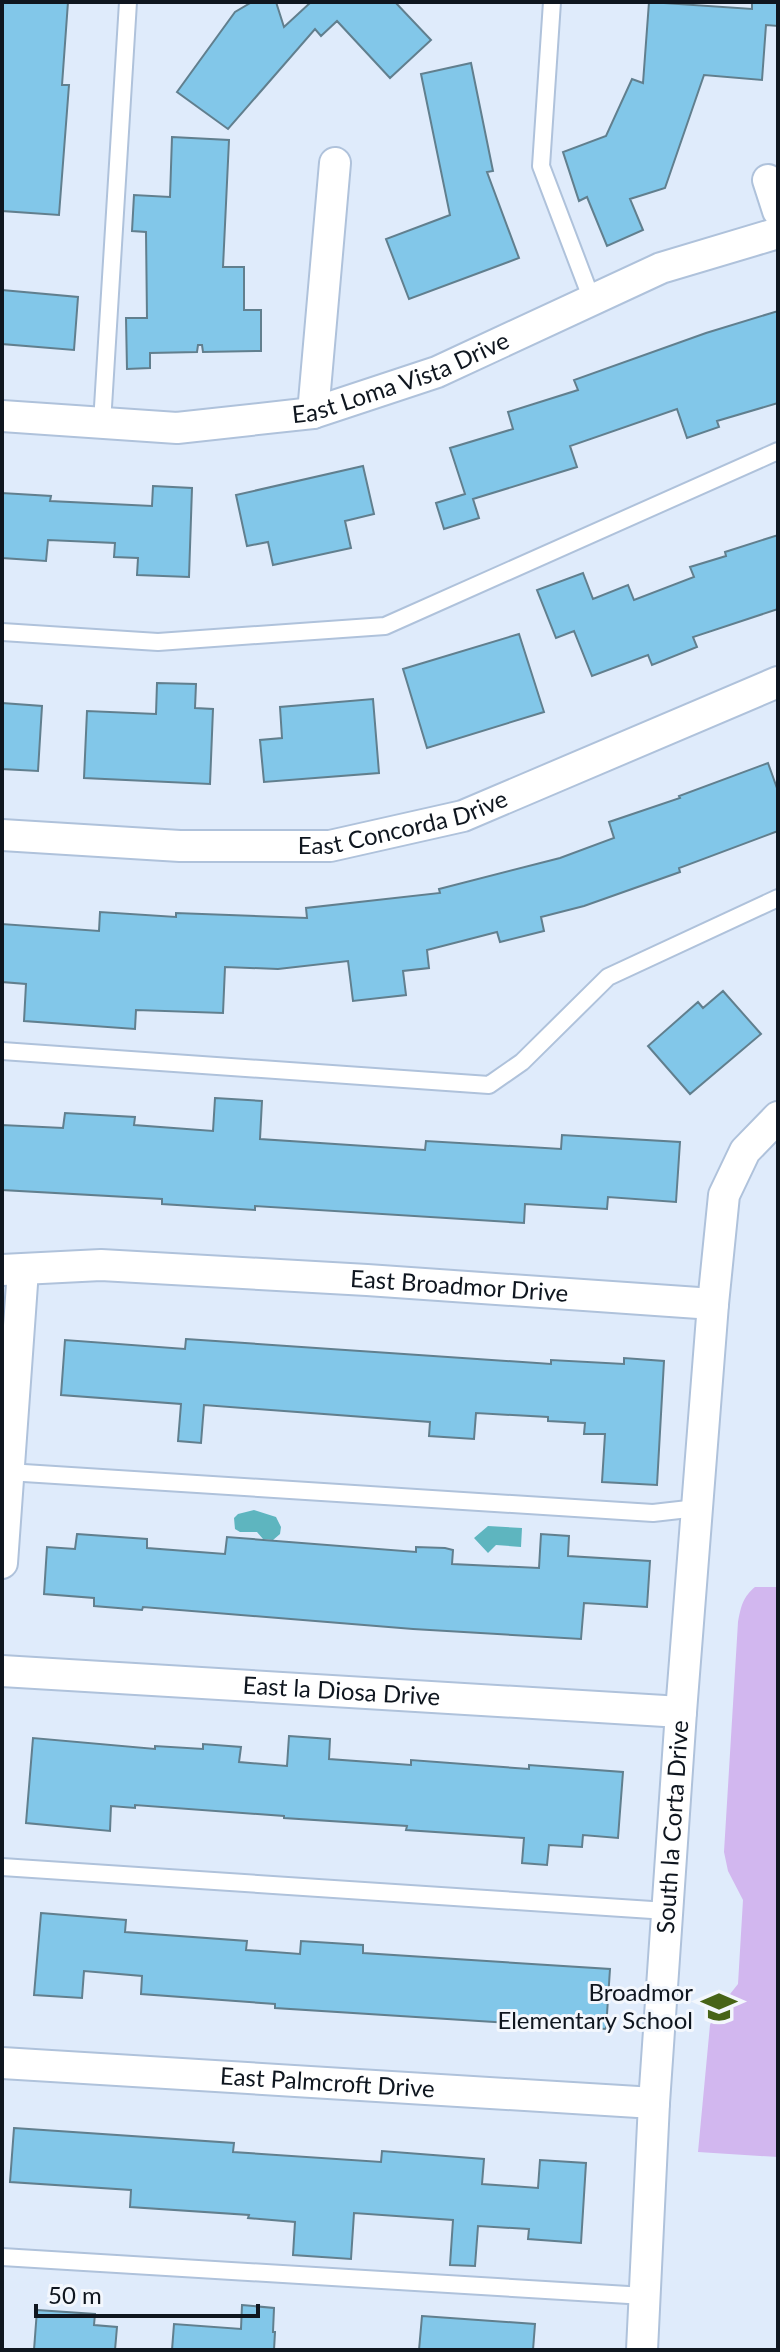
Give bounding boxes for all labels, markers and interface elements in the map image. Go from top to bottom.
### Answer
street label: East Loma Vista Drive [291,325,513,428]
street label: East Concorda Drive [298,783,511,859]
street label: East Broadmor Drive [350,1263,569,1307]
street label: East la Diosa Drive [242,1670,441,1710]
street label: South la Corta Drive [650,1719,693,1935]
place label: Broadmor Elementary School [497,1977,693,2034]
school or university icon: Broadmor Elementary School [700,1988,738,2026]
street label: East Palmcroft Drive [219,2060,436,2103]
scale bar [36,2268,258,2318]
text: 50 m [48,2280,102,2309]

